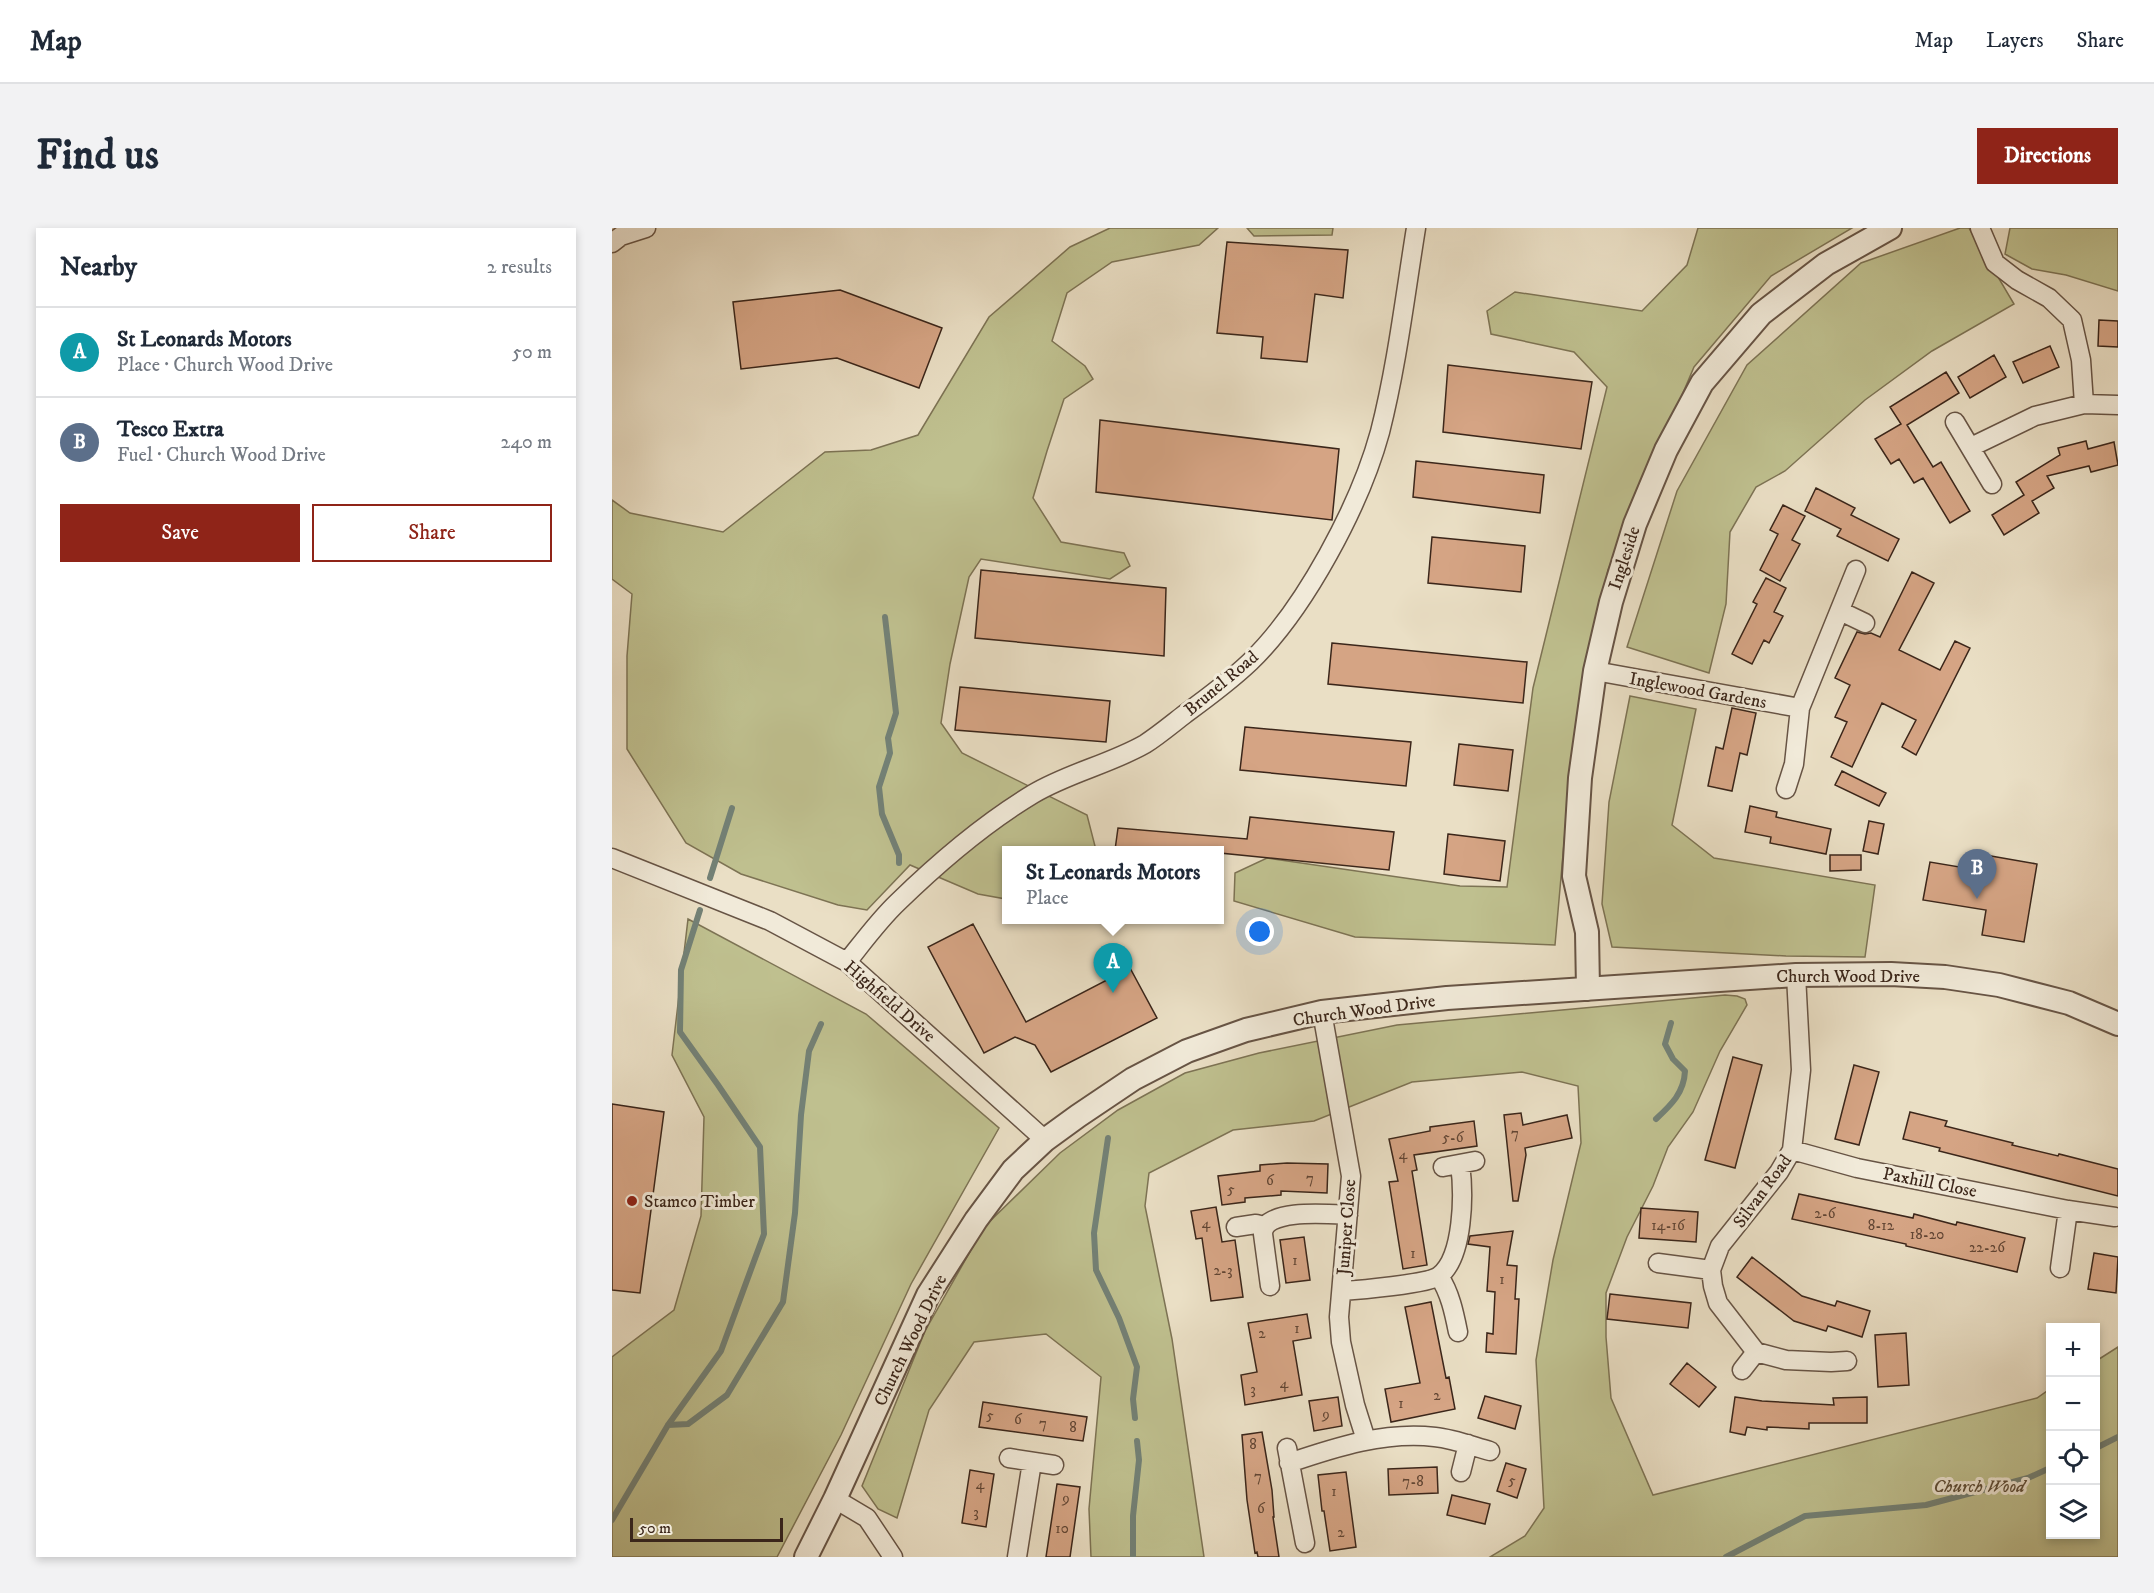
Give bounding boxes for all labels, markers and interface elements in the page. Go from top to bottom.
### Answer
text: Map [30,24,82,59]
text: Map [1914,28,1953,54]
text: Layers [1986,28,2044,54]
text: Share [2077,28,2124,54]
button: Directions [1977,128,2118,184]
text: Find us [36,130,159,182]
text: Nearby [60,251,137,284]
text: 2 results [487,255,552,280]
text: St Leonards Motors [117,326,292,353]
text: A [73,340,86,365]
text: 50 m [512,340,552,365]
text: Place · Church Wood Drive [117,353,333,378]
text: Tesco Extra [117,416,224,443]
text: B [73,430,86,455]
text: 240 m [501,430,552,455]
text: Fuel · Church Wood Drive [117,443,326,468]
button: Save [60,504,300,562]
button: Share [312,504,552,562]
street label: Ingleside [1604,524,1646,593]
street label: Brunel Road [1180,646,1263,721]
street label: Inglewood Gardens [1628,668,1768,714]
popup [1002,846,1224,924]
pin: B [1958,850,1996,899]
text: St Leonards Motors [1026,859,1200,886]
text: Place [1026,886,1069,911]
your location [1245,917,1274,946]
pin: A [1094,944,1132,993]
street label: Highfield Drive [839,956,940,1047]
street label: Church Wood Drive [1776,966,1920,988]
street label: Church Wood Drive [1291,990,1437,1032]
house number: 7 [1511,1124,1519,1143]
house number: 5-6 [1442,1128,1465,1147]
house number: 4 [1399,1145,1408,1164]
street label: Silvan Road [1729,1151,1797,1233]
street label: Paxhill Close [1881,1163,1979,1203]
house number: 7 [1306,1169,1314,1188]
house number: 6 [1266,1171,1275,1190]
street label: Juniper Close [1333,1178,1361,1278]
house number: 5 [1227,1180,1235,1199]
place label: Stamco Timber [644,1191,755,1213]
marker: Stamco Timber [625,1194,639,1208]
house number: 2-6 [1814,1204,1837,1223]
house number: 4 [1202,1214,1211,1233]
house number: 14-16 [1651,1216,1686,1235]
house number: 8-12 [1868,1216,1895,1235]
house number: 18-20 [1910,1225,1944,1244]
house number: 22-26 [1969,1238,2006,1257]
house number: 1 [1410,1244,1416,1263]
house number: 1 [1292,1251,1298,1270]
house number: 2-3 [1213,1261,1233,1280]
house number: 1 [1499,1270,1505,1289]
street label: Church Wood Drive [870,1271,952,1410]
house number: 1 [1294,1319,1300,1338]
map controls [2046,1323,2100,1539]
button: + [2046,1323,2100,1377]
house number: 2 [1258,1324,1266,1343]
house number: 4 [1280,1374,1289,1393]
button: − [2046,1377,2100,1431]
house number: 3 [1250,1380,1256,1399]
house number: 2 [1433,1386,1441,1405]
house number: 1 [1398,1394,1404,1413]
house number: 9 [1321,1405,1330,1424]
house number: 5 [986,1406,994,1425]
house number: 6 [1014,1410,1023,1429]
house number: 7 [1039,1414,1047,1433]
house number: 8 [1069,1418,1077,1437]
button: locate [2046,1431,2100,1485]
house number: 8 [1249,1435,1257,1454]
house number: 7 [1254,1467,1262,1486]
house number: 5 [1508,1471,1516,1490]
house number: 7-8 [1402,1472,1424,1491]
house number: 4 [976,1475,985,1494]
park label: Church Wood [1933,1476,2027,1498]
house number: 1 [1331,1482,1337,1501]
button: layers [2046,1485,2100,1539]
house number: 9 [1061,1489,1070,1508]
house number: 6 [1257,1499,1266,1518]
house number: 3 [973,1503,979,1522]
scale bar [630,1515,783,1542]
text: 50 m [639,1518,671,1538]
house number: 10 [1055,1519,1069,1538]
house number: 2 [1337,1523,1345,1542]

